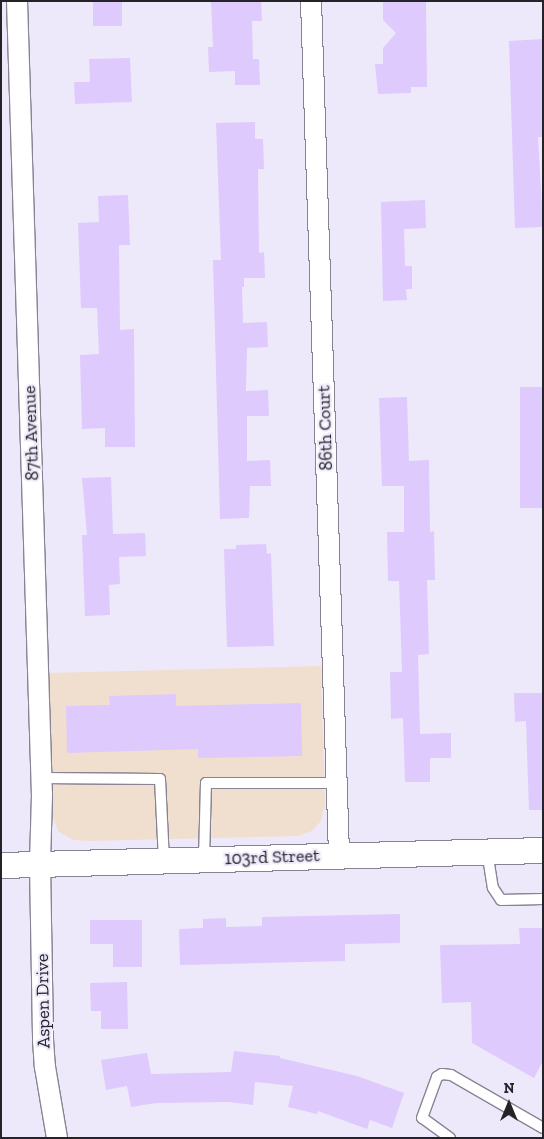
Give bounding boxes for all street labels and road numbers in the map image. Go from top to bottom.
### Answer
street label: 87th Avenue [19,385,43,481]
street label: 86th Court [313,385,337,471]
street label: 103rd Street [224,845,320,869]
street label: Aspen Drive [31,953,55,1049]

